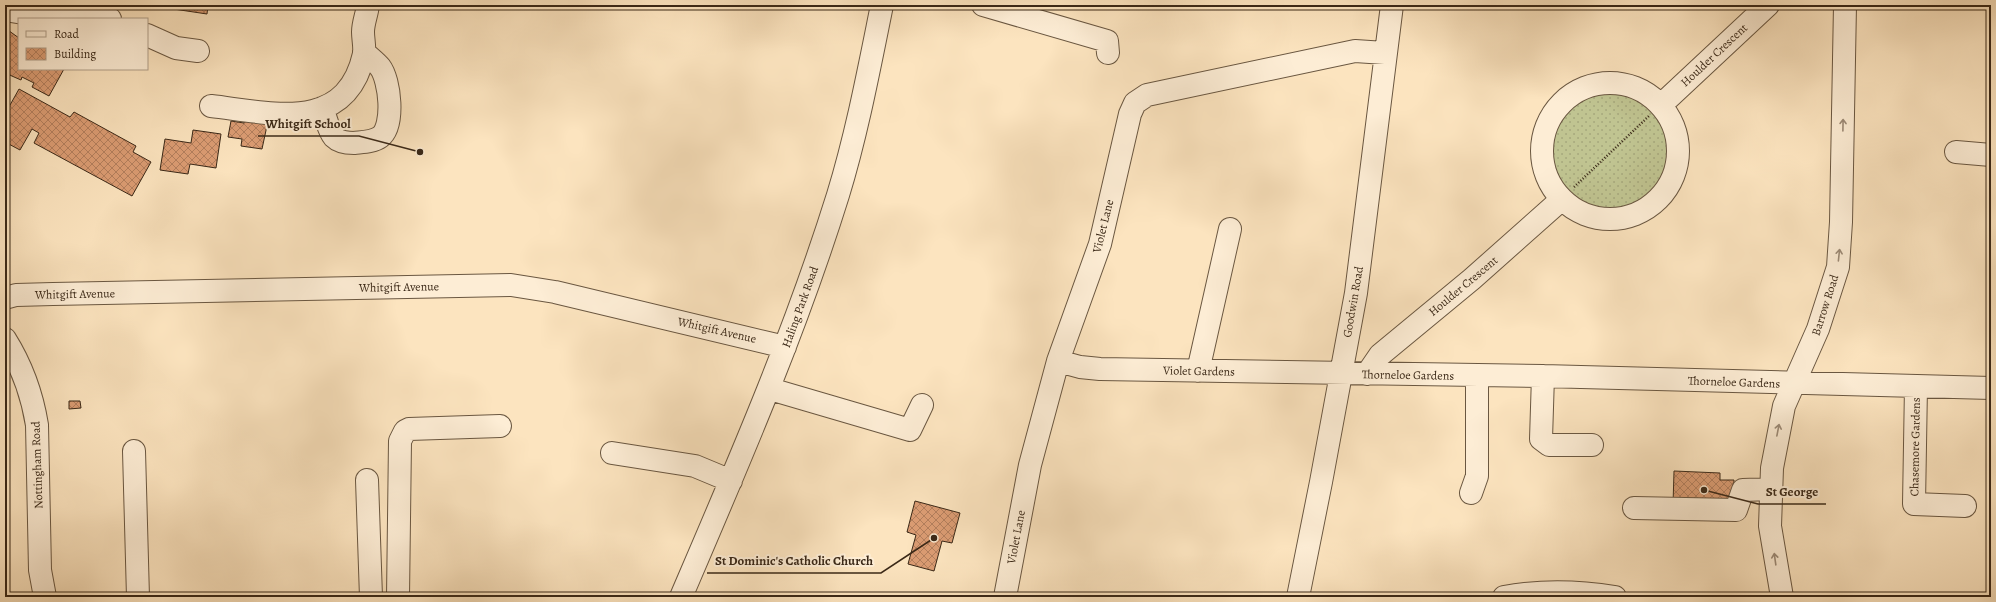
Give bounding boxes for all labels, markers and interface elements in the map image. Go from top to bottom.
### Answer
legend [18,18,148,70]
street label: Houlder Crescent [1677,20,1751,90]
text: Road [54,26,80,42]
text: Building [54,46,96,62]
callout: Whitgift School [258,111,359,136]
text: Whitgift School [264,115,351,132]
one-way arrow [1839,119,1847,132]
street label: Violet Lane [1088,198,1117,255]
one-way arrow [1835,249,1843,262]
street label: Houlder Crescent [1425,252,1501,320]
street label: Haling Park Road [778,264,822,350]
street label: Goodwin Road [1339,265,1367,339]
street label: Barrow Road [1808,272,1843,338]
street label: Whitgift Avenue [358,278,439,296]
street label: Whitgift Avenue [34,285,115,303]
street label: Whitgift Avenue [675,313,758,347]
street label: Violet Gardens [1162,362,1235,380]
street label: Thorneloe Gardens [1362,366,1454,384]
street label: Thorneloe Gardens [1688,372,1781,392]
street label: Chasemore Gardens [1906,397,1924,497]
street label: Nottingham Road [27,420,47,509]
one-way arrow [1775,423,1783,436]
callout: St George [1758,479,1826,504]
text: St George [1766,483,1818,500]
street label: Violet Lane [1003,509,1029,566]
callout: St Dominic's Catholic Church [707,548,881,573]
text: St Dominic's Catholic Church [715,552,873,569]
one-way arrow [1771,553,1779,566]

